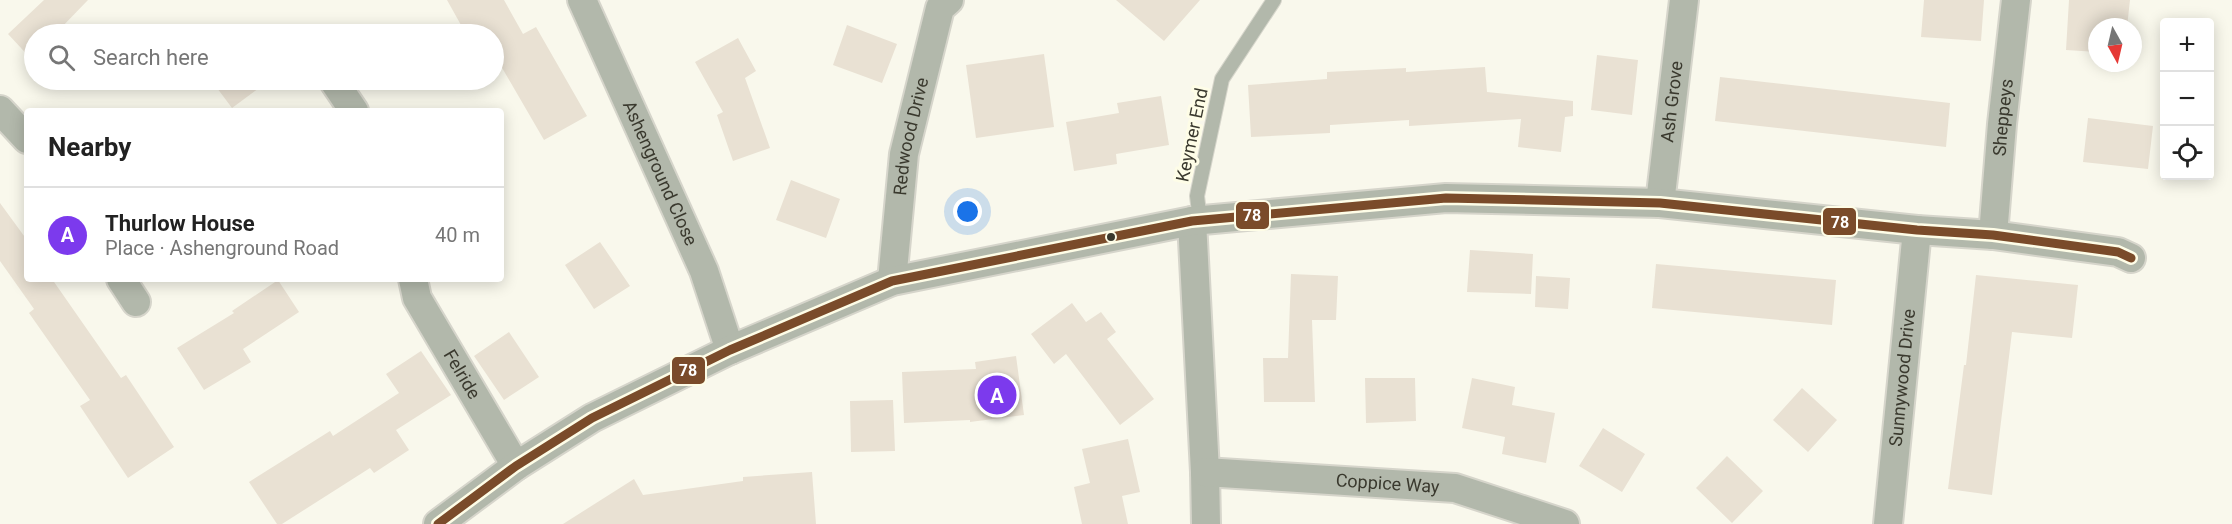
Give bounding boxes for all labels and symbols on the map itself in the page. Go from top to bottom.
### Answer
north arrow [2088,18,2142,72]
street label: Ash Grove [1656,60,1687,144]
street label: Redwood Drive [889,75,932,196]
street label: Sheppeys [1988,78,2017,157]
street label: Keymer End [1171,86,1212,184]
street label: Ashenground Close [619,97,702,249]
your location [953,197,982,226]
line badge: 78 [1235,201,1270,230]
text: 78 [1243,206,1261,225]
line badge: 78 [1822,207,1857,236]
text: 78 [1831,213,1849,232]
unlabelled marker [1105,231,1117,243]
street label: Sunnywood Drive [1885,308,1919,447]
street label: Felride [440,346,485,403]
line badge: 78 [671,356,706,385]
text: 78 [679,361,697,380]
pin: A [978,372,1016,418]
street label: Coppice Way [1335,469,1441,497]

